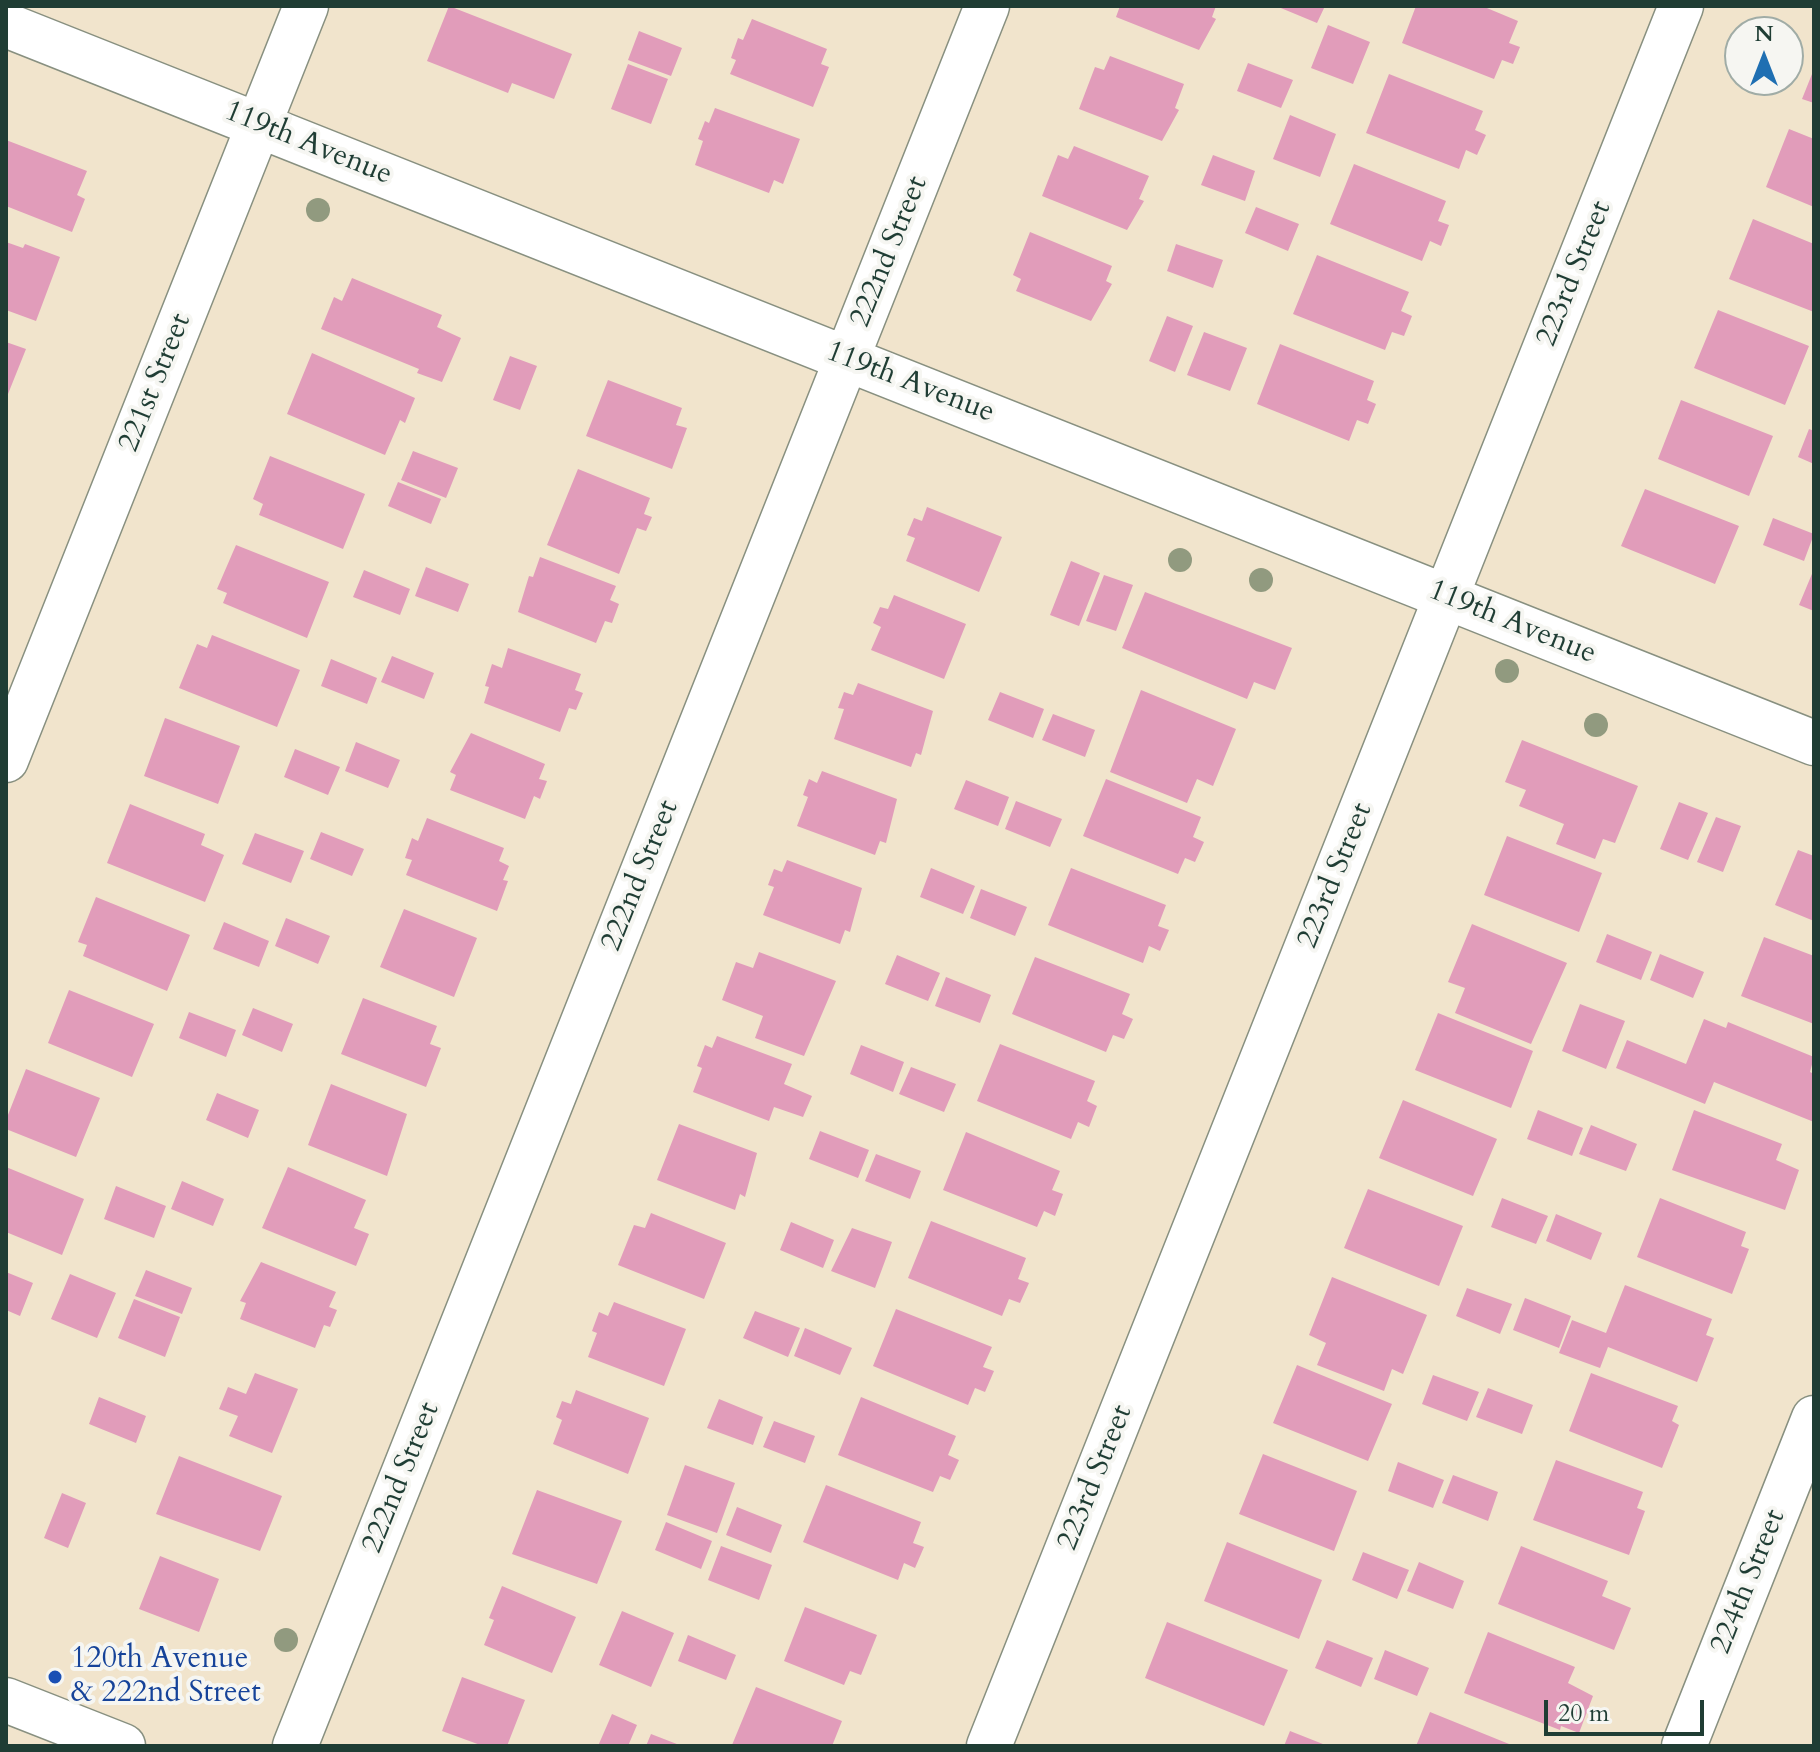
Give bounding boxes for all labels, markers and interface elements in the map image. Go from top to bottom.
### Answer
north arrow [1724,16,1804,96]
text: N [1754,19,1774,49]
street label: 119th Avenue [219,94,397,194]
street label: 222nd Street [843,171,937,333]
street label: 223rd Street [1530,196,1620,352]
street label: 221st Street [112,309,200,457]
street label: 119th Avenue [821,334,999,432]
street label: 119th Avenue [1423,573,1601,673]
street label: 222nd Street [594,795,688,957]
street label: 223rd Street [1291,798,1381,954]
street label: 222nd Street [355,1397,449,1559]
street label: 223rd Street [1051,1400,1141,1556]
street label: 224th Street [1704,1505,1794,1659]
place label: 120th Avenue & 222nd Street [71,1642,261,1712]
marker: 120th Avenue & 222nd Street [46,1668,64,1686]
scale bar [1548,1684,1708,1734]
text: 20 m [1558,1697,1609,1730]

